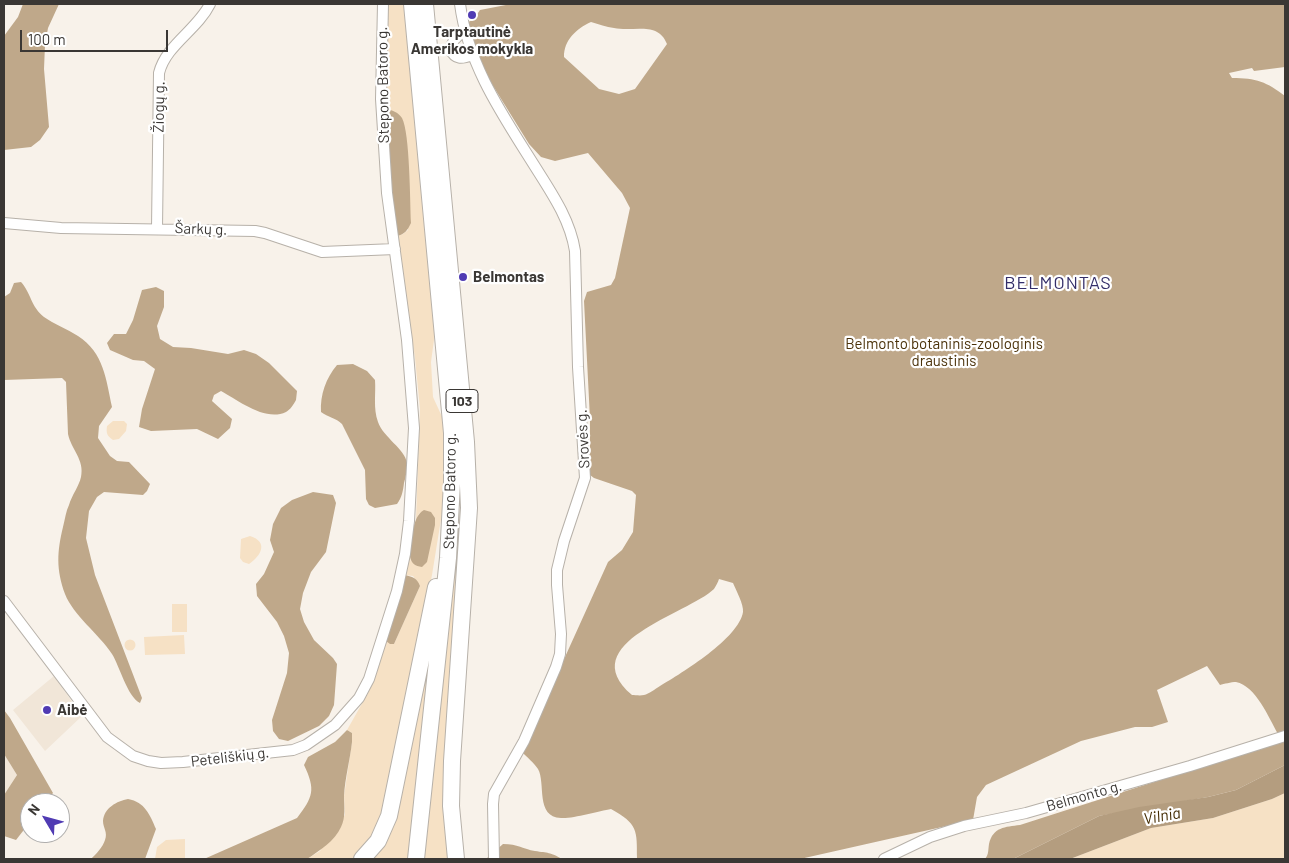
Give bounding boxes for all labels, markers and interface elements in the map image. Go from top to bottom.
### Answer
marker: Tarptautinė Amerikos mokykla [466,9,478,21]
scale bar [22,20,170,52]
place label: Tarptautinė Amerikos mokykla [411,23,533,58]
street label: Stepono Batoro g. [373,27,393,143]
text: 100 m [28,30,66,48]
street label: Žiogų g. [150,81,168,133]
street label: Šarkų g. [174,219,228,239]
place label: Belmontas [473,268,544,286]
marker: Belmontas [457,271,469,283]
district label: BELMONTAS [1003,272,1113,294]
park label: Belmonto botaninis-zoologinis draustinis [845,335,1043,370]
road number: 103 [446,390,478,412]
street label: Srovės g. [572,409,594,469]
street label: Stepono Batoro g. [440,433,460,549]
place label: Aibė [57,701,87,719]
marker: Aibė [41,704,53,716]
street label: Peteliškių g. [190,743,270,771]
street label: Belmonto g. [1044,777,1124,815]
north arrow [20,793,70,843]
text: N [24,800,43,818]
water label: Vilnia [1142,803,1182,829]

